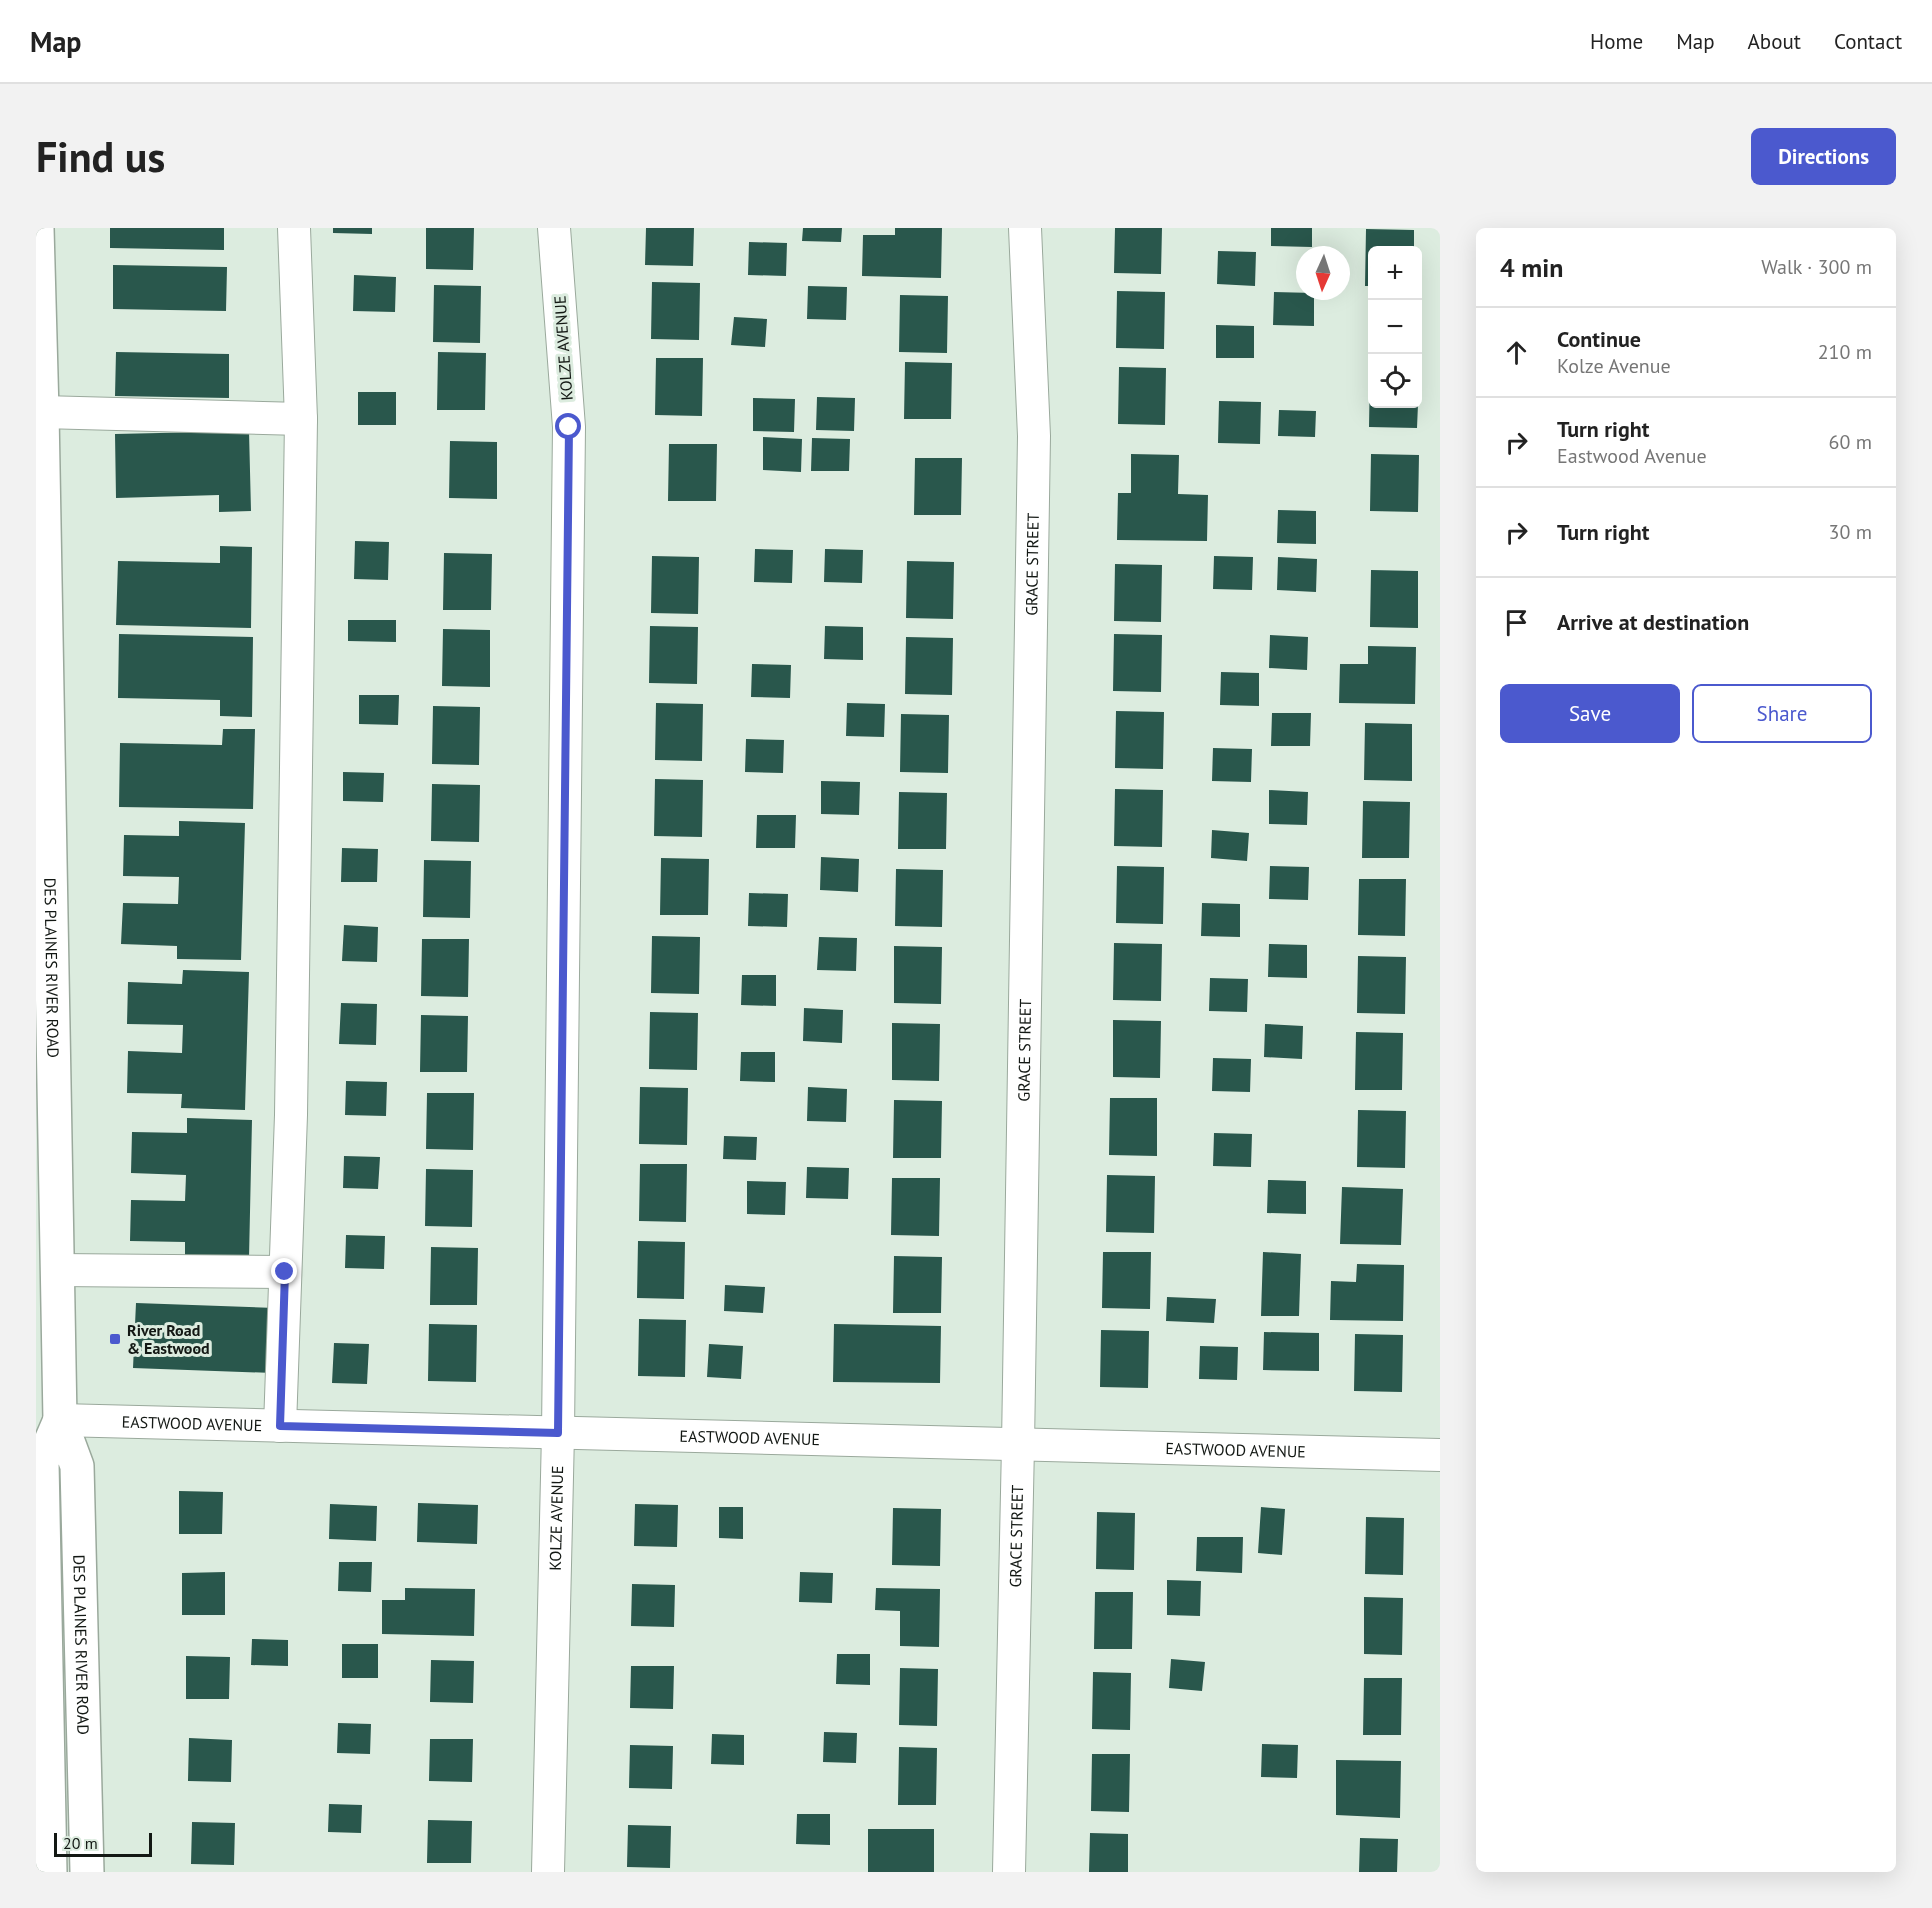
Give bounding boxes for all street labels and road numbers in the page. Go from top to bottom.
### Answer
street label: KOLZE AVENUE [549,295,577,401]
street label: GRACE STREET [1021,513,1043,616]
street label: DES PLAINES RIVER ROAD [40,878,64,1058]
street label: GRACE STREET [1013,998,1035,1102]
street label: EASTWOOD AVENUE [121,1412,262,1435]
street label: EASTWOOD AVENUE [679,1426,820,1449]
street label: EASTWOOD AVENUE [1165,1438,1306,1462]
street label: KOLZE AVENUE [545,1465,567,1571]
street label: GRACE STREET [1005,1484,1027,1588]
street label: DES PLAINES RIVER ROAD [69,1554,94,1735]

